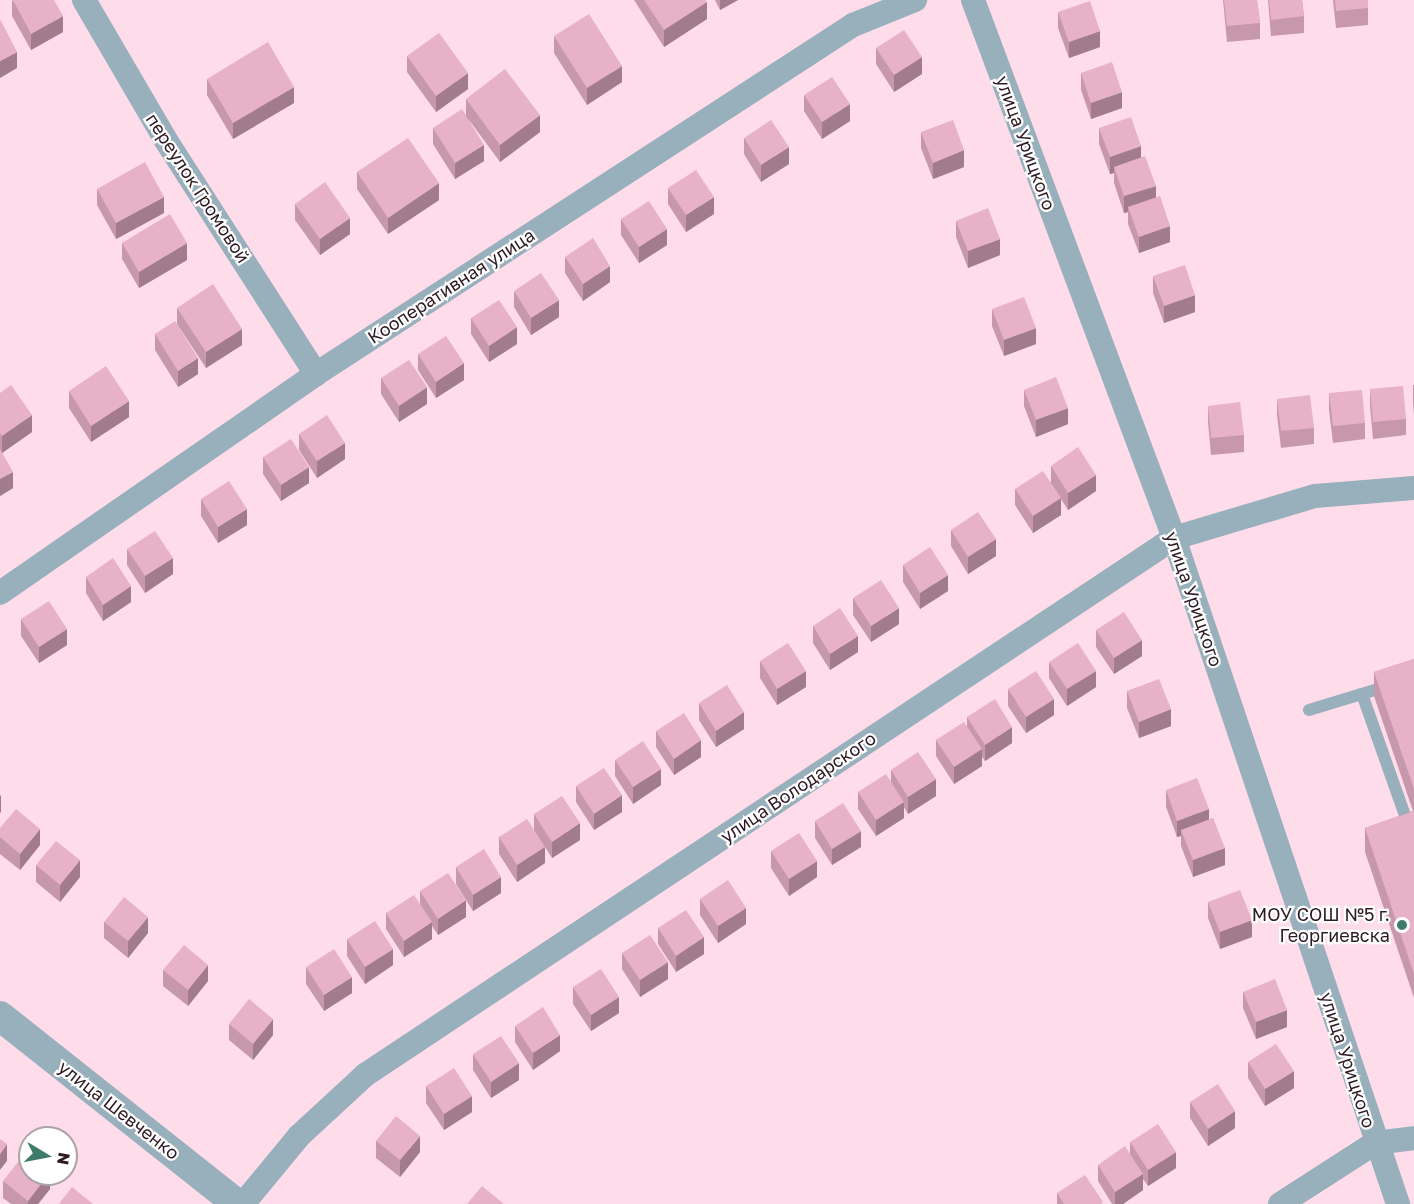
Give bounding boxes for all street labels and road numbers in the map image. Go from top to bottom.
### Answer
street label: улица Урицкого [992,73,1060,213]
street label: переулок Громовой [142,109,254,267]
street label: Кооперативная улица [363,224,539,348]
street label: улица Урицкого [1161,529,1227,669]
street label: улица Володарского [716,727,880,847]
street label: улица Урицкого [1316,989,1380,1131]
street label: улица Шевченко [54,1056,184,1164]

